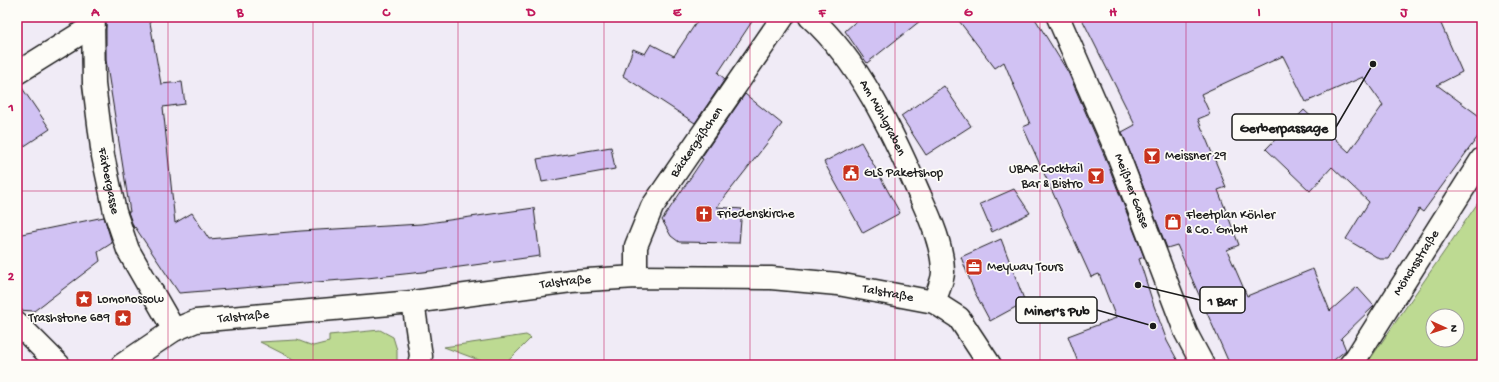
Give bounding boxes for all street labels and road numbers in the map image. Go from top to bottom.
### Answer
street label: Am Mühlgraben [856,77,909,159]
street label: Bäckergäßchen [667,103,727,181]
street label: Färbergasse [94,146,123,216]
street label: Meißner Gasse [1111,151,1153,231]
street label: Mönchsstraße [1390,227,1443,298]
street label: Talstraße [538,272,592,293]
street label: Talstraße [860,281,915,306]
street label: Talstraße [216,307,270,327]

